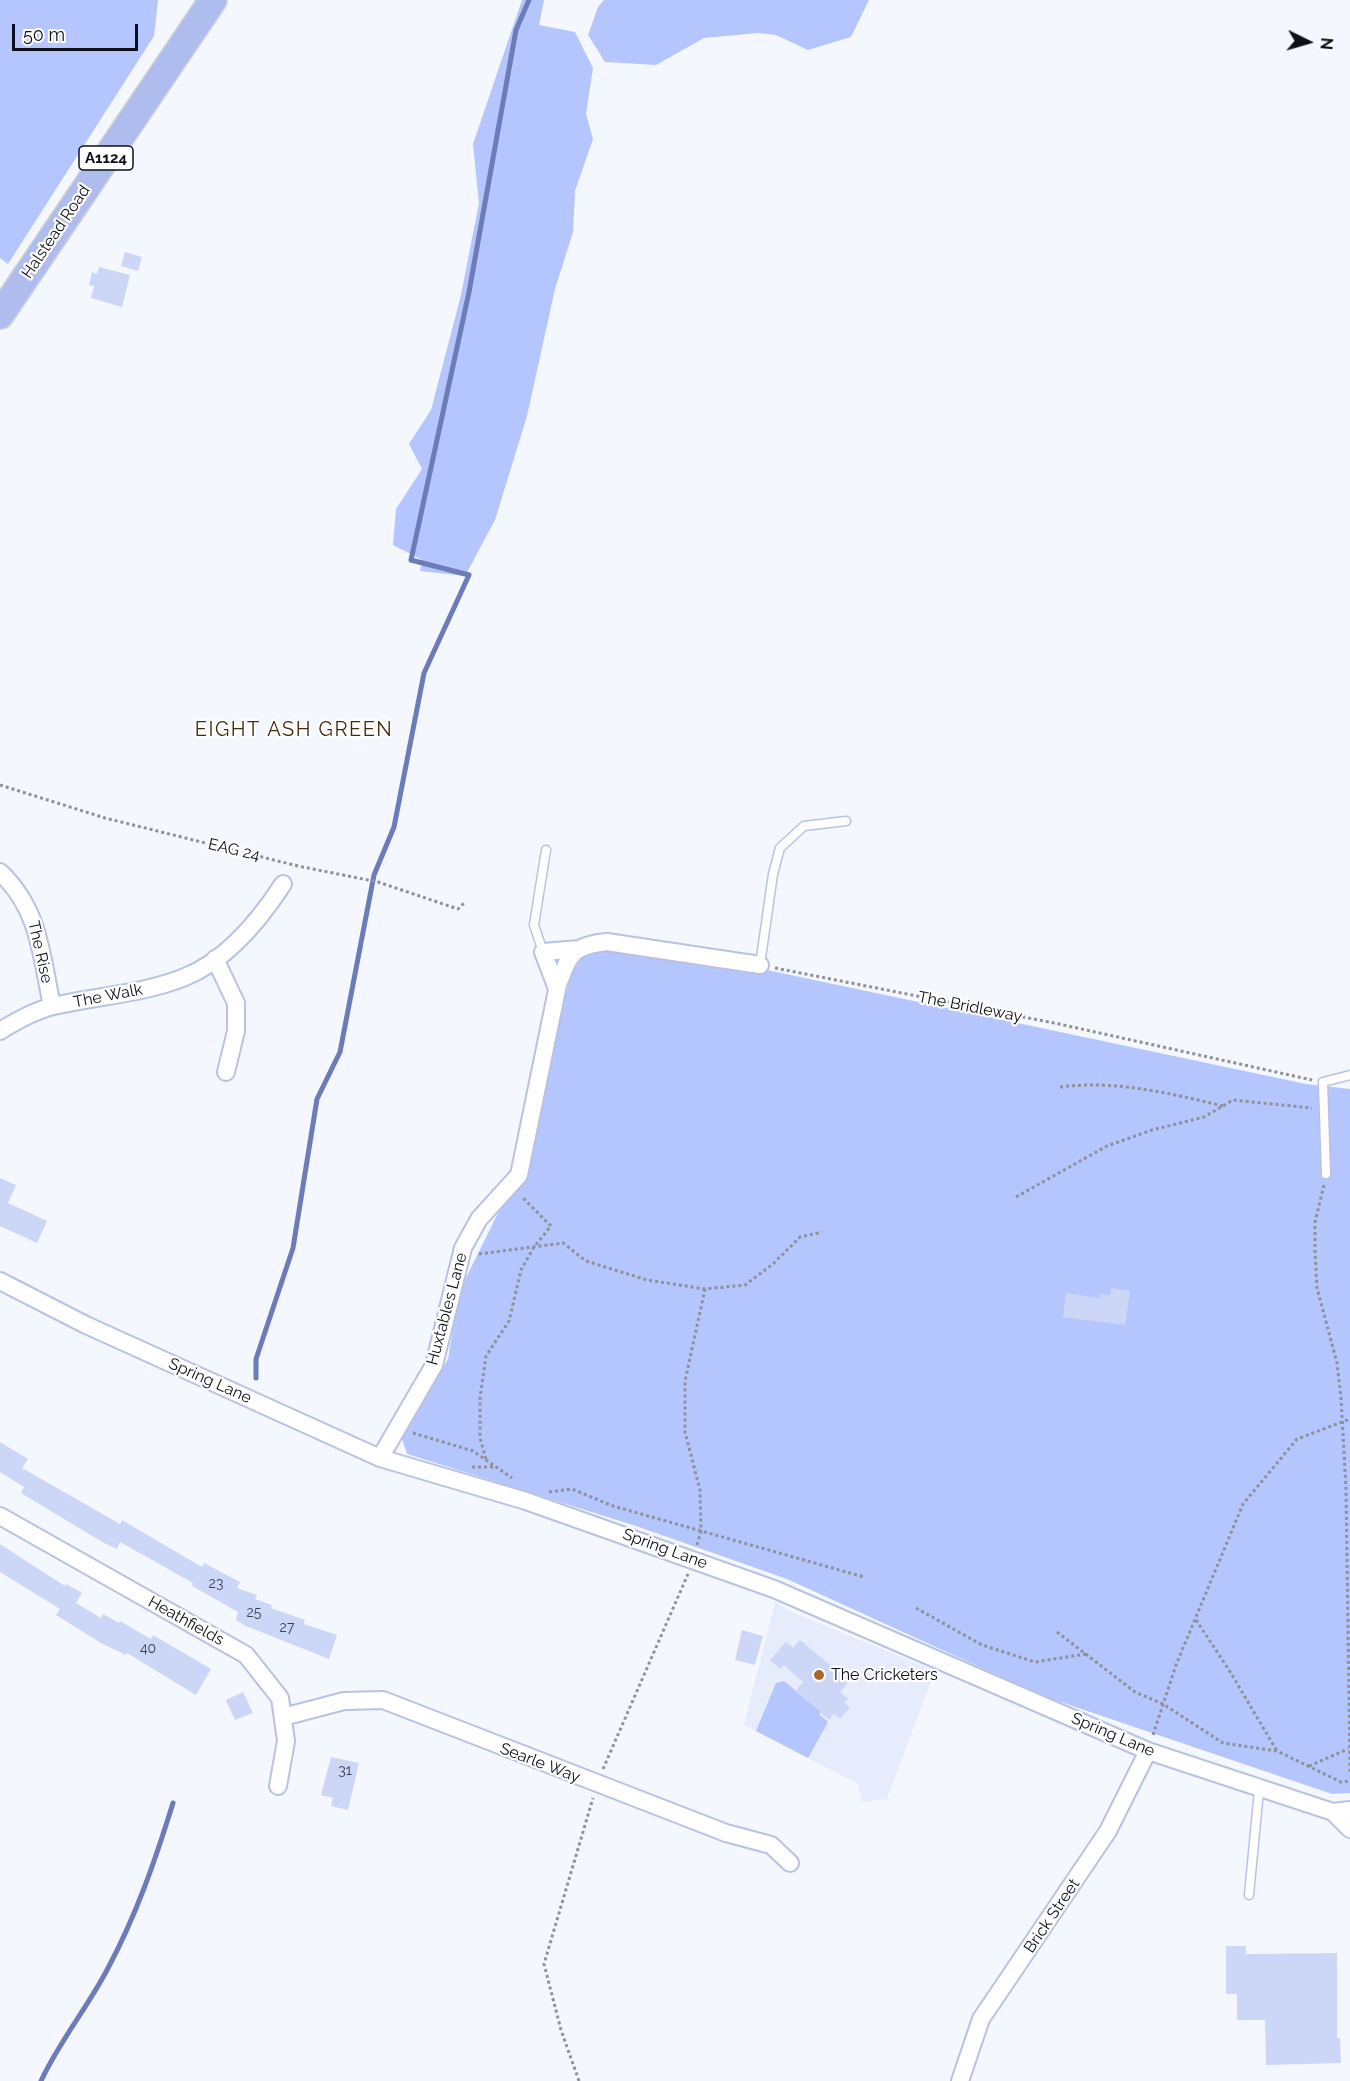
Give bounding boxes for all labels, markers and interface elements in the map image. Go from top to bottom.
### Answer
scale bar [15,12,141,50]
north arrow [1278,12,1338,72]
text: 50 m [23,24,65,45]
text: N [1316,37,1336,51]
road number: A1124 [79,146,133,170]
street label: Halstead Road [18,182,94,282]
district label: EIGHT ASH GREEN [195,718,393,742]
street label: EAG 24 [206,835,262,865]
street label: The Rise [23,919,57,985]
street label: The Walk [72,980,144,1012]
street label: The Bridleway [916,987,1024,1027]
street label: Huxtables Lane [423,1251,471,1367]
street label: Spring Lane [166,1354,254,1408]
street label: Spring Lane [620,1525,710,1573]
house number: 23 [209,1576,223,1592]
street label: Heathfields [145,1592,227,1650]
house number: 25 [247,1605,261,1621]
house number: 27 [280,1620,294,1636]
house number: 40 [140,1641,156,1657]
place label: The Cricketers [831,1665,938,1685]
marker: The Cricketers [812,1668,826,1682]
street label: Spring Lane [1068,1709,1158,1761]
street label: Searle Way [497,1739,583,1787]
house number: 31 [338,1763,352,1779]
street label: Brick Street [1020,1875,1084,1957]

